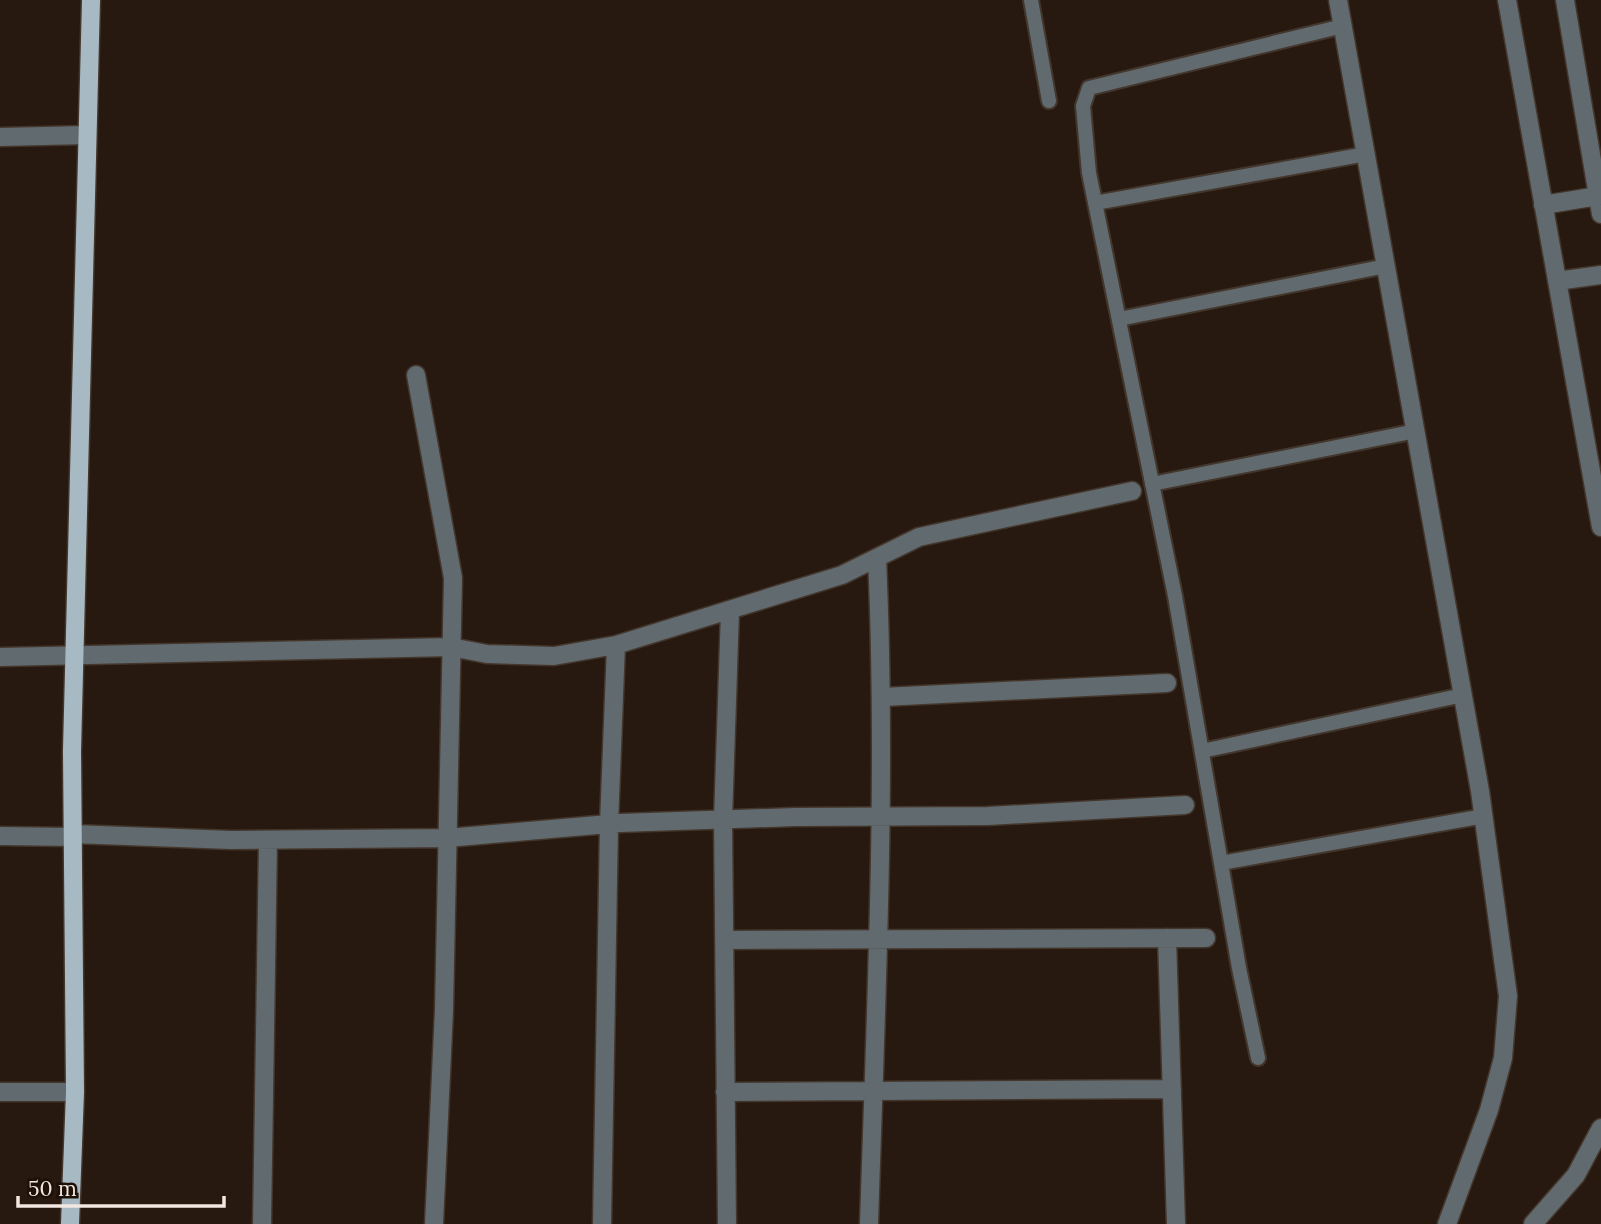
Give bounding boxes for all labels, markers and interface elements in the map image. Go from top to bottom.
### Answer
scale bar [18,1164,224,1208]
text: 50 m [28,1175,77,1202]

